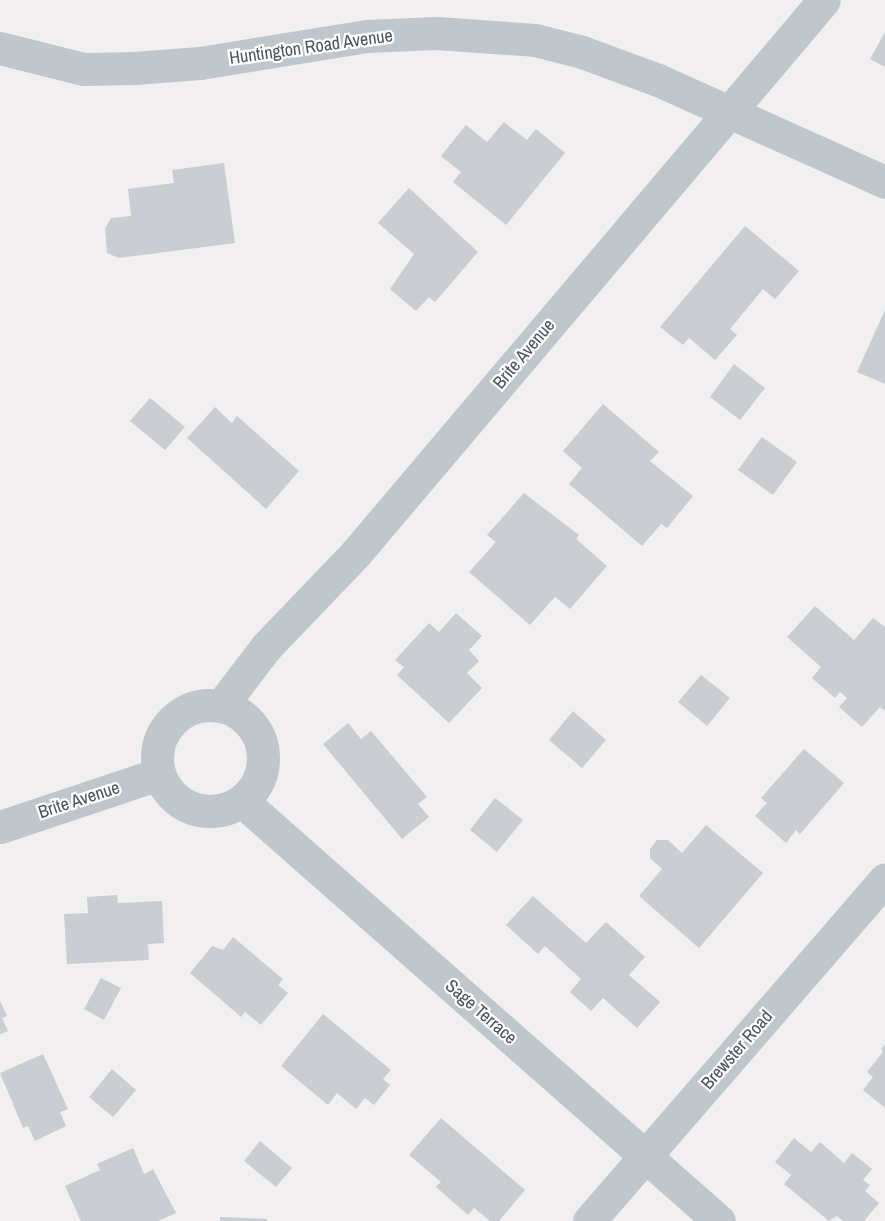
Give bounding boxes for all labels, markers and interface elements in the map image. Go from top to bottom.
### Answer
street label: Huntington Road Avenue [228,25,394,69]
street label: Brite Avenue [488,314,560,394]
street label: Brite Avenue [35,777,123,823]
street label: Sage Terrace [441,975,521,1049]
street label: Brewster Road [697,1006,777,1094]

